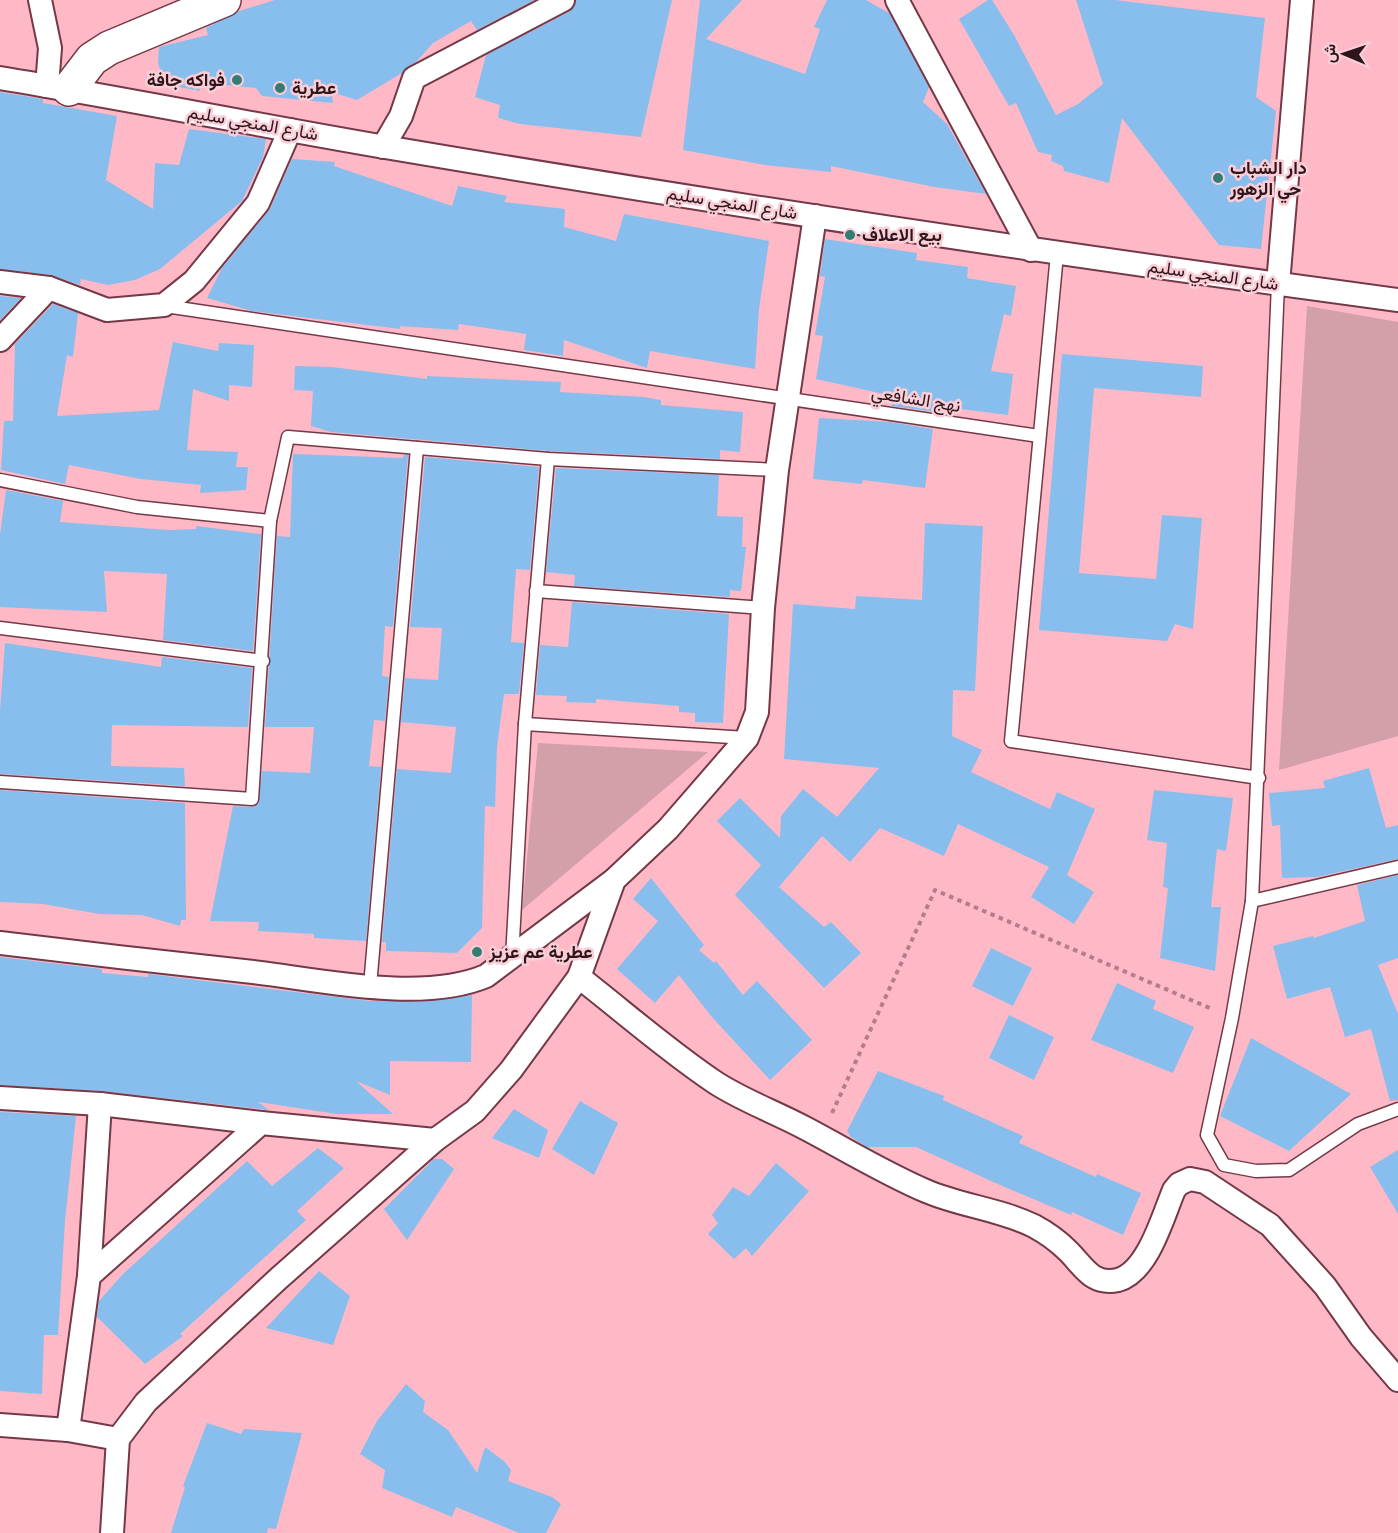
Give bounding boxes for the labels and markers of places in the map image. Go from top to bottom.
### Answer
place label: فواكه جافة [147,69,225,91]
marker: فواكه جافة [230,73,244,87]
place label: عطرية [292,77,336,99]
marker: عطرية [273,81,287,95]
place label: دار الشباب حي الزهور [1229,157,1307,204]
marker: دار الشباب حي الزهور [1211,171,1225,185]
place label: بيع الاعلاف [862,224,942,247]
marker: بيع الاعلاف [843,228,857,242]
place label: عطرية عم عزيز [488,941,593,964]
marker: عطرية عم عزيز [470,945,484,959]

